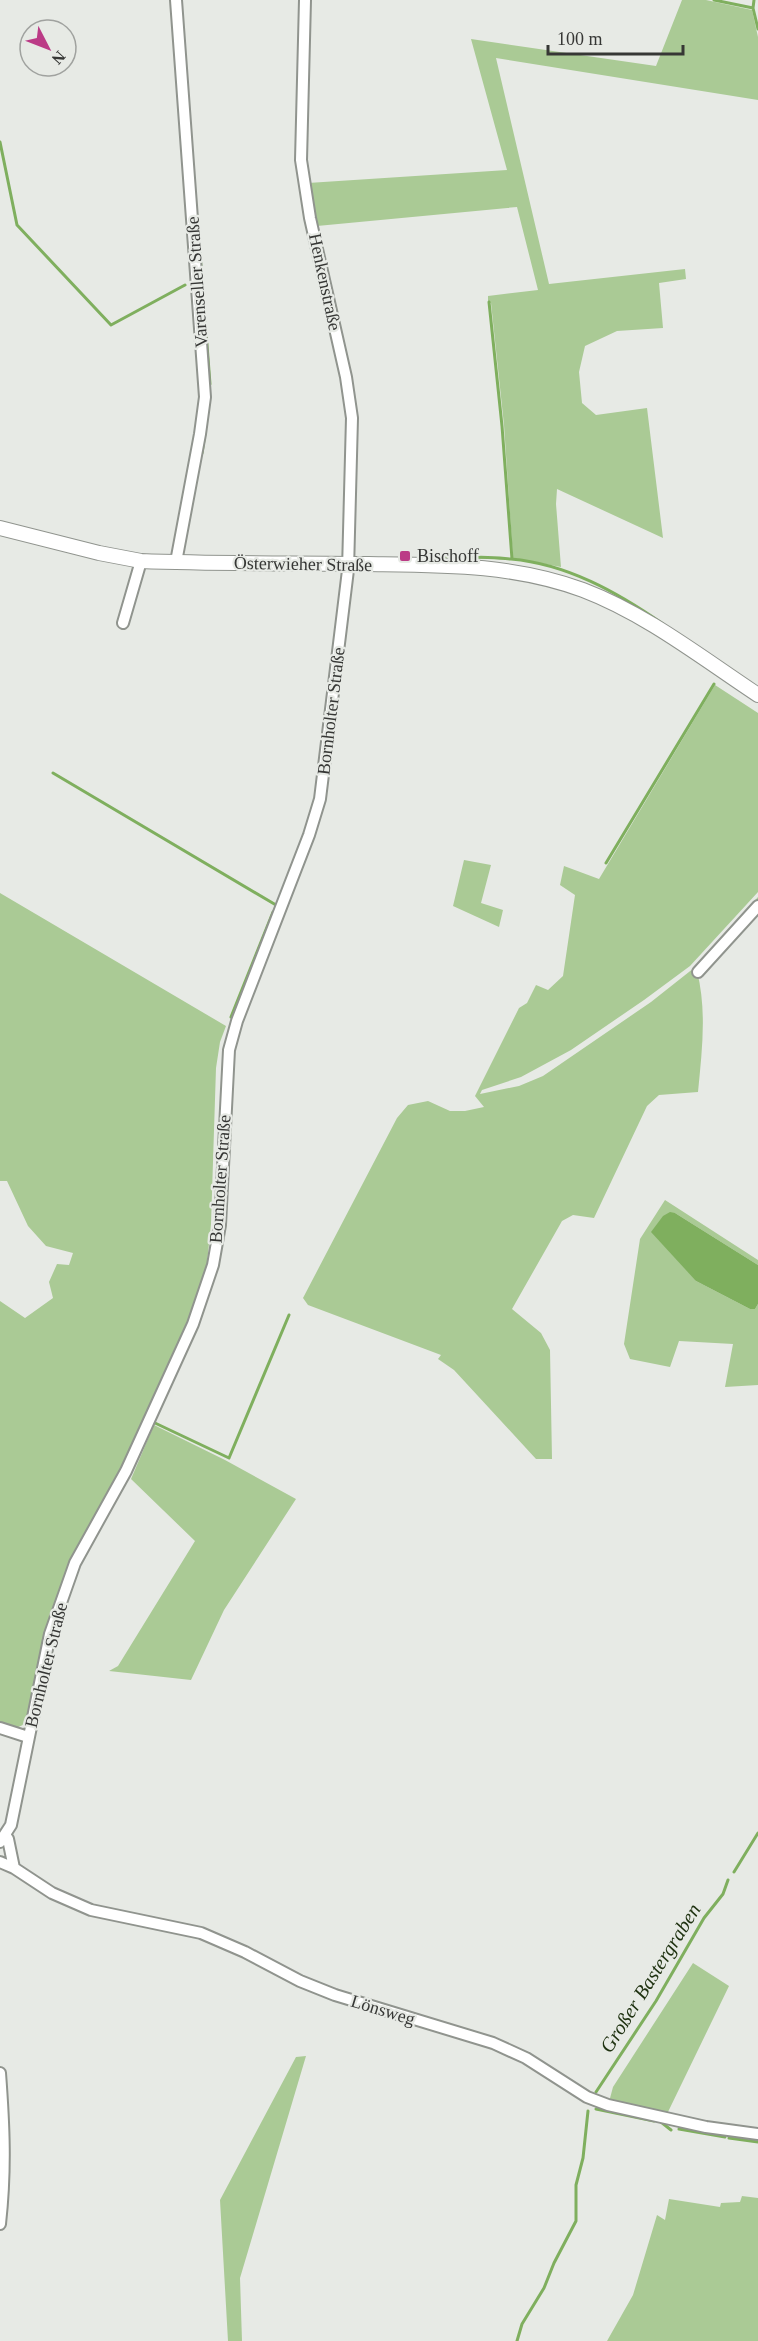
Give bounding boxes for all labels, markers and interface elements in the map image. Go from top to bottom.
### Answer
north arrow [18,18,78,78]
scale bar [548,18,683,56]
text: 100 m [557,29,603,49]
text: N [48,48,69,68]
street label: Varenseller Straße [182,216,212,348]
street label: Henkenstraße [305,232,345,332]
place label: Bischoff [417,546,479,566]
marker: Bischoff [398,549,412,563]
street label: Österwieher Straße [234,553,372,575]
street label: Bornholter Straße [313,646,349,776]
street label: Bornholter Straße [206,1114,234,1244]
street label: Bornholter Straße [21,1600,71,1730]
water label: Großer Bastergraben [595,1900,706,2057]
street label: Lönsweg [349,1991,417,2029]

